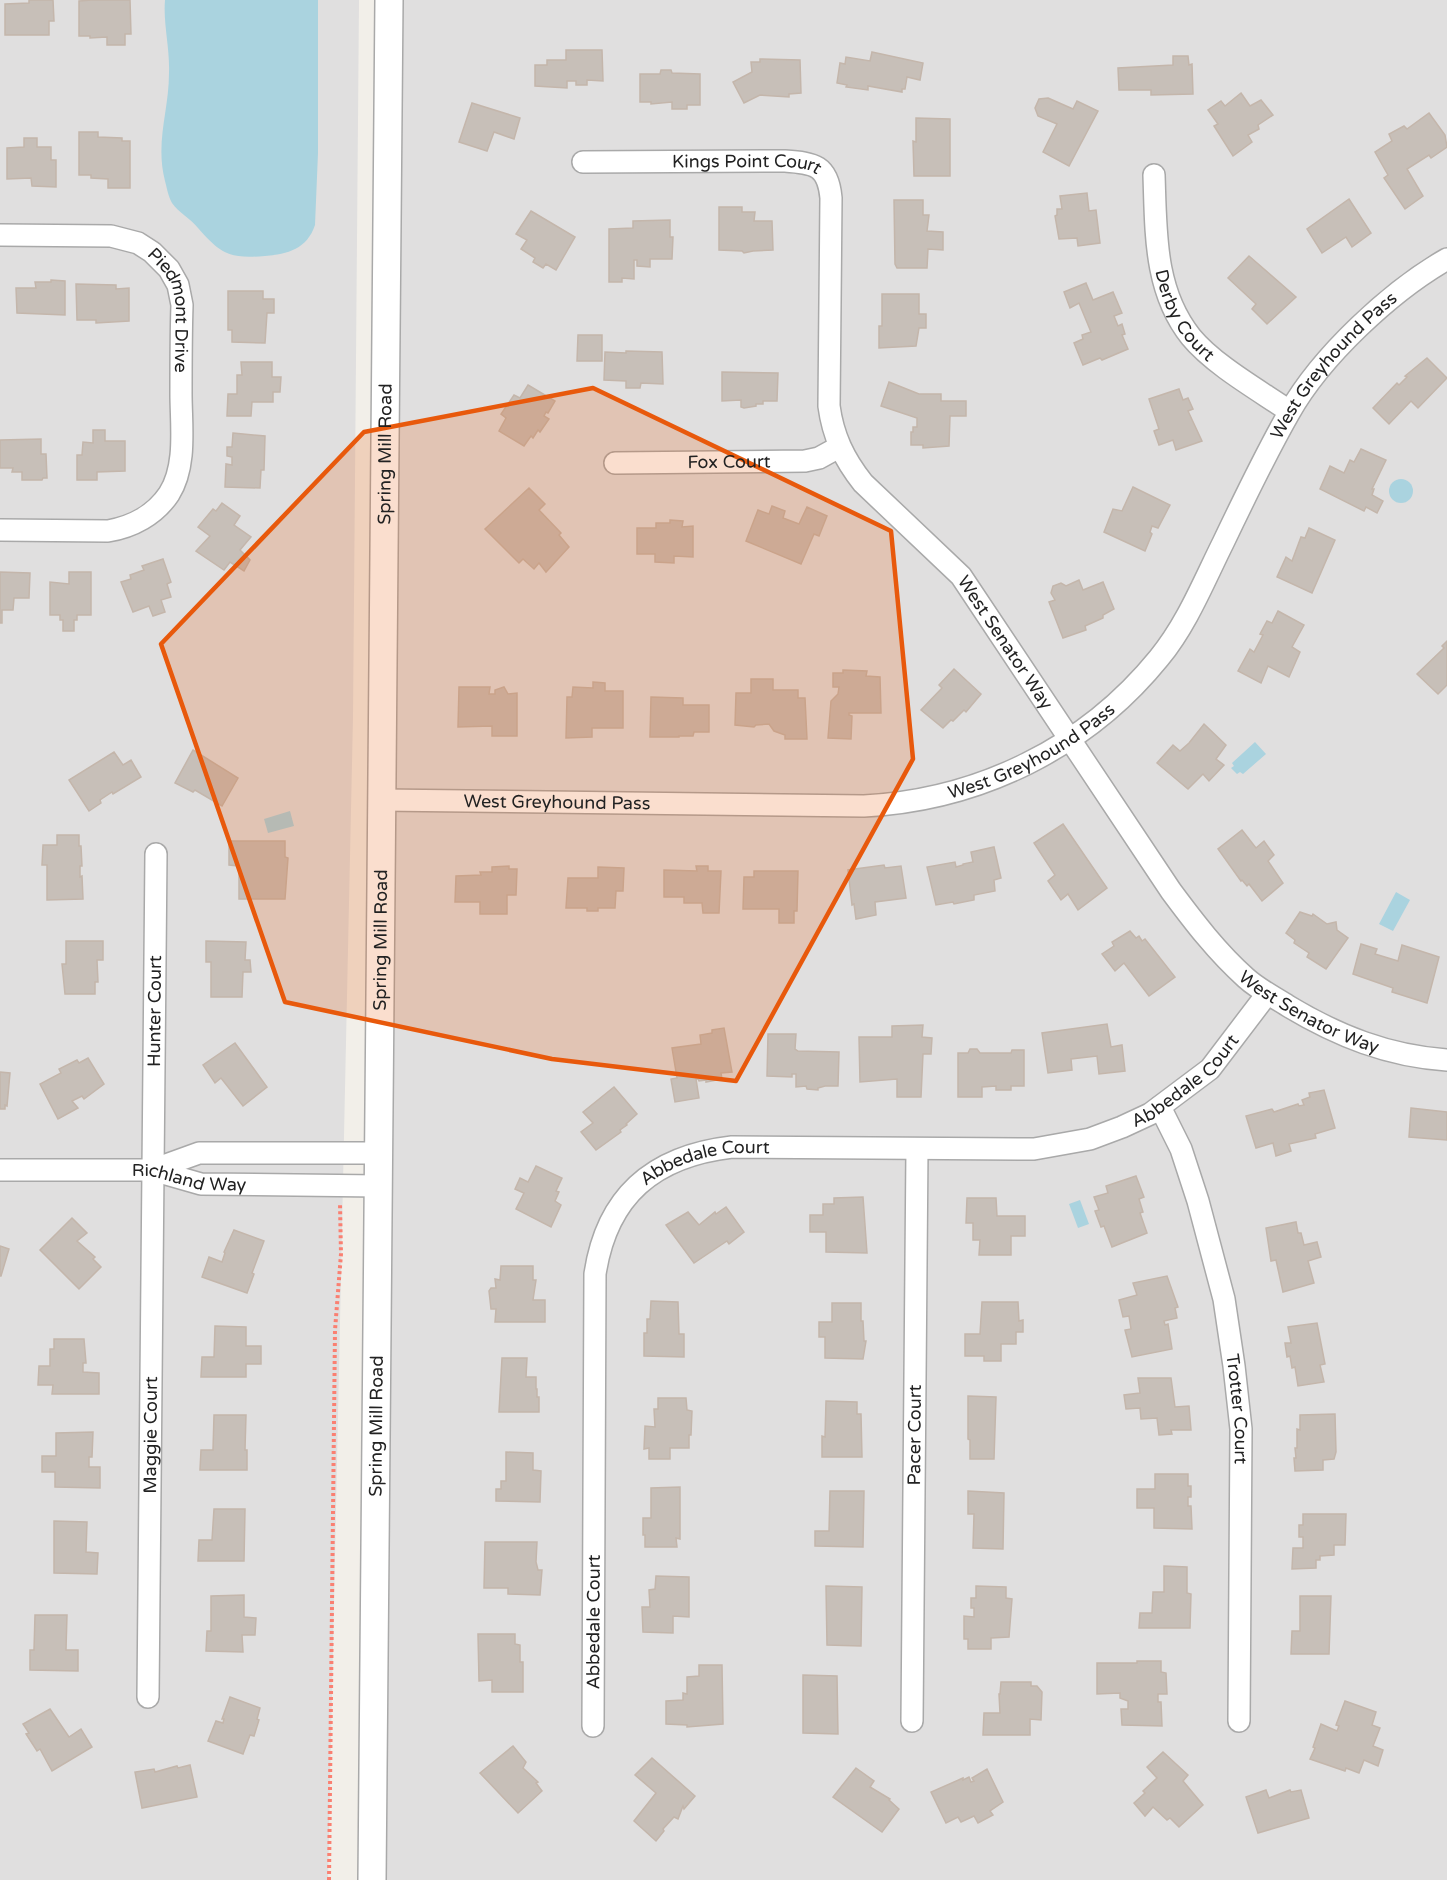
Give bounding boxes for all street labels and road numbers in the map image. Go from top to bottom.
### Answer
street label: Kings Point Court [672,150,826,179]
street label: Piedmont Drive [143,243,193,373]
street label: Derby Court [1150,267,1219,366]
street label: West Greyhound Pass [1266,287,1401,443]
street label: Spring Mill Road [373,383,397,525]
street label: Fox Court [687,450,771,473]
street label: West Senator Way [953,571,1058,714]
street label: West Greyhound Pass [945,698,1119,804]
street label: West Greyhound Pass [463,790,650,814]
street label: Spring Mill Road [369,869,392,1011]
street label: Hunter Court [143,955,166,1067]
street label: West Senator Way [1234,966,1382,1058]
street label: Abbedale Court [1128,1030,1243,1132]
street label: Abbedale Court [636,1136,770,1190]
street label: Richland Way [132,1159,247,1196]
street label: Trotter Court [1221,1352,1252,1464]
street label: Spring Mill Road [364,1355,388,1497]
street label: Maggie Court [139,1376,162,1494]
street label: Pacer Court [903,1384,926,1486]
street label: Abbedale Court [582,1554,605,1690]

